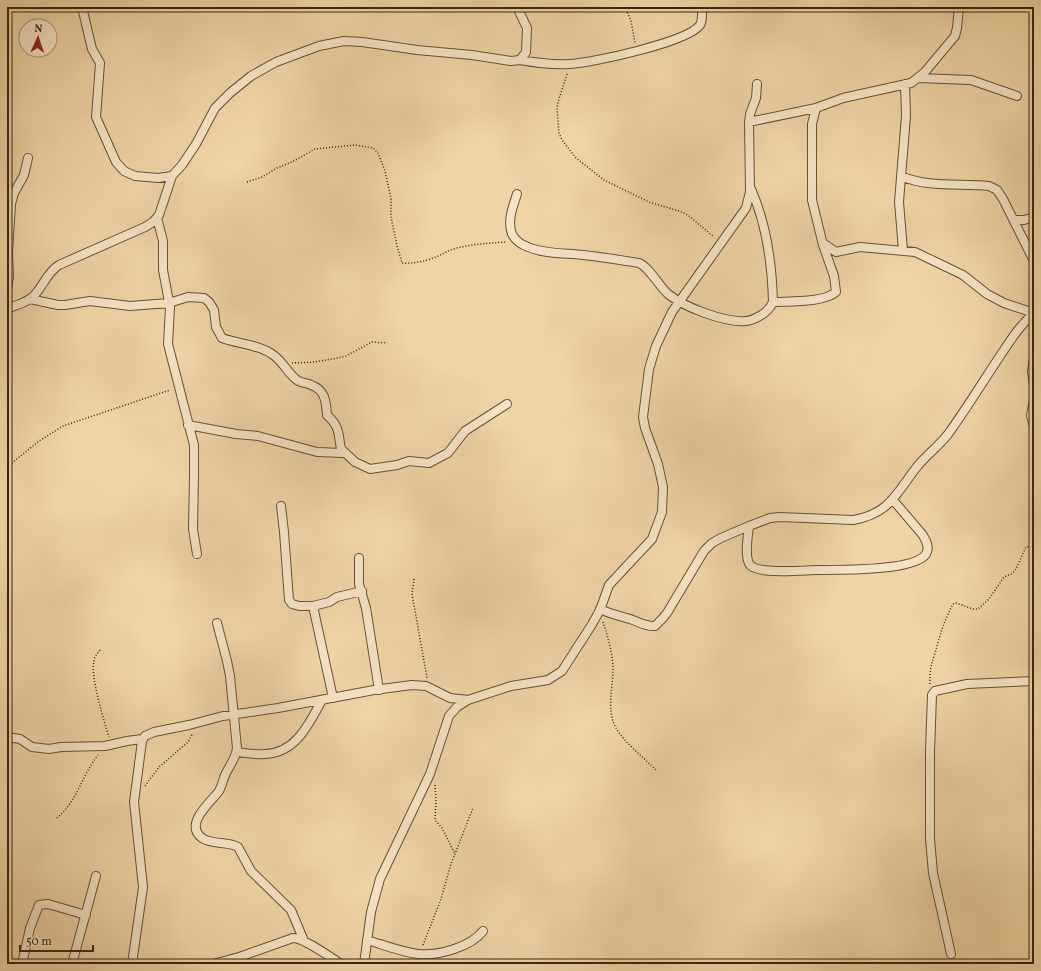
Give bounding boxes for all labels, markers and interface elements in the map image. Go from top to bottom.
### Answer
north arrow [18,18,58,58]
text: N [34,22,43,37]
scale bar [20,927,93,953]
text: 50 m [26,934,52,950]

